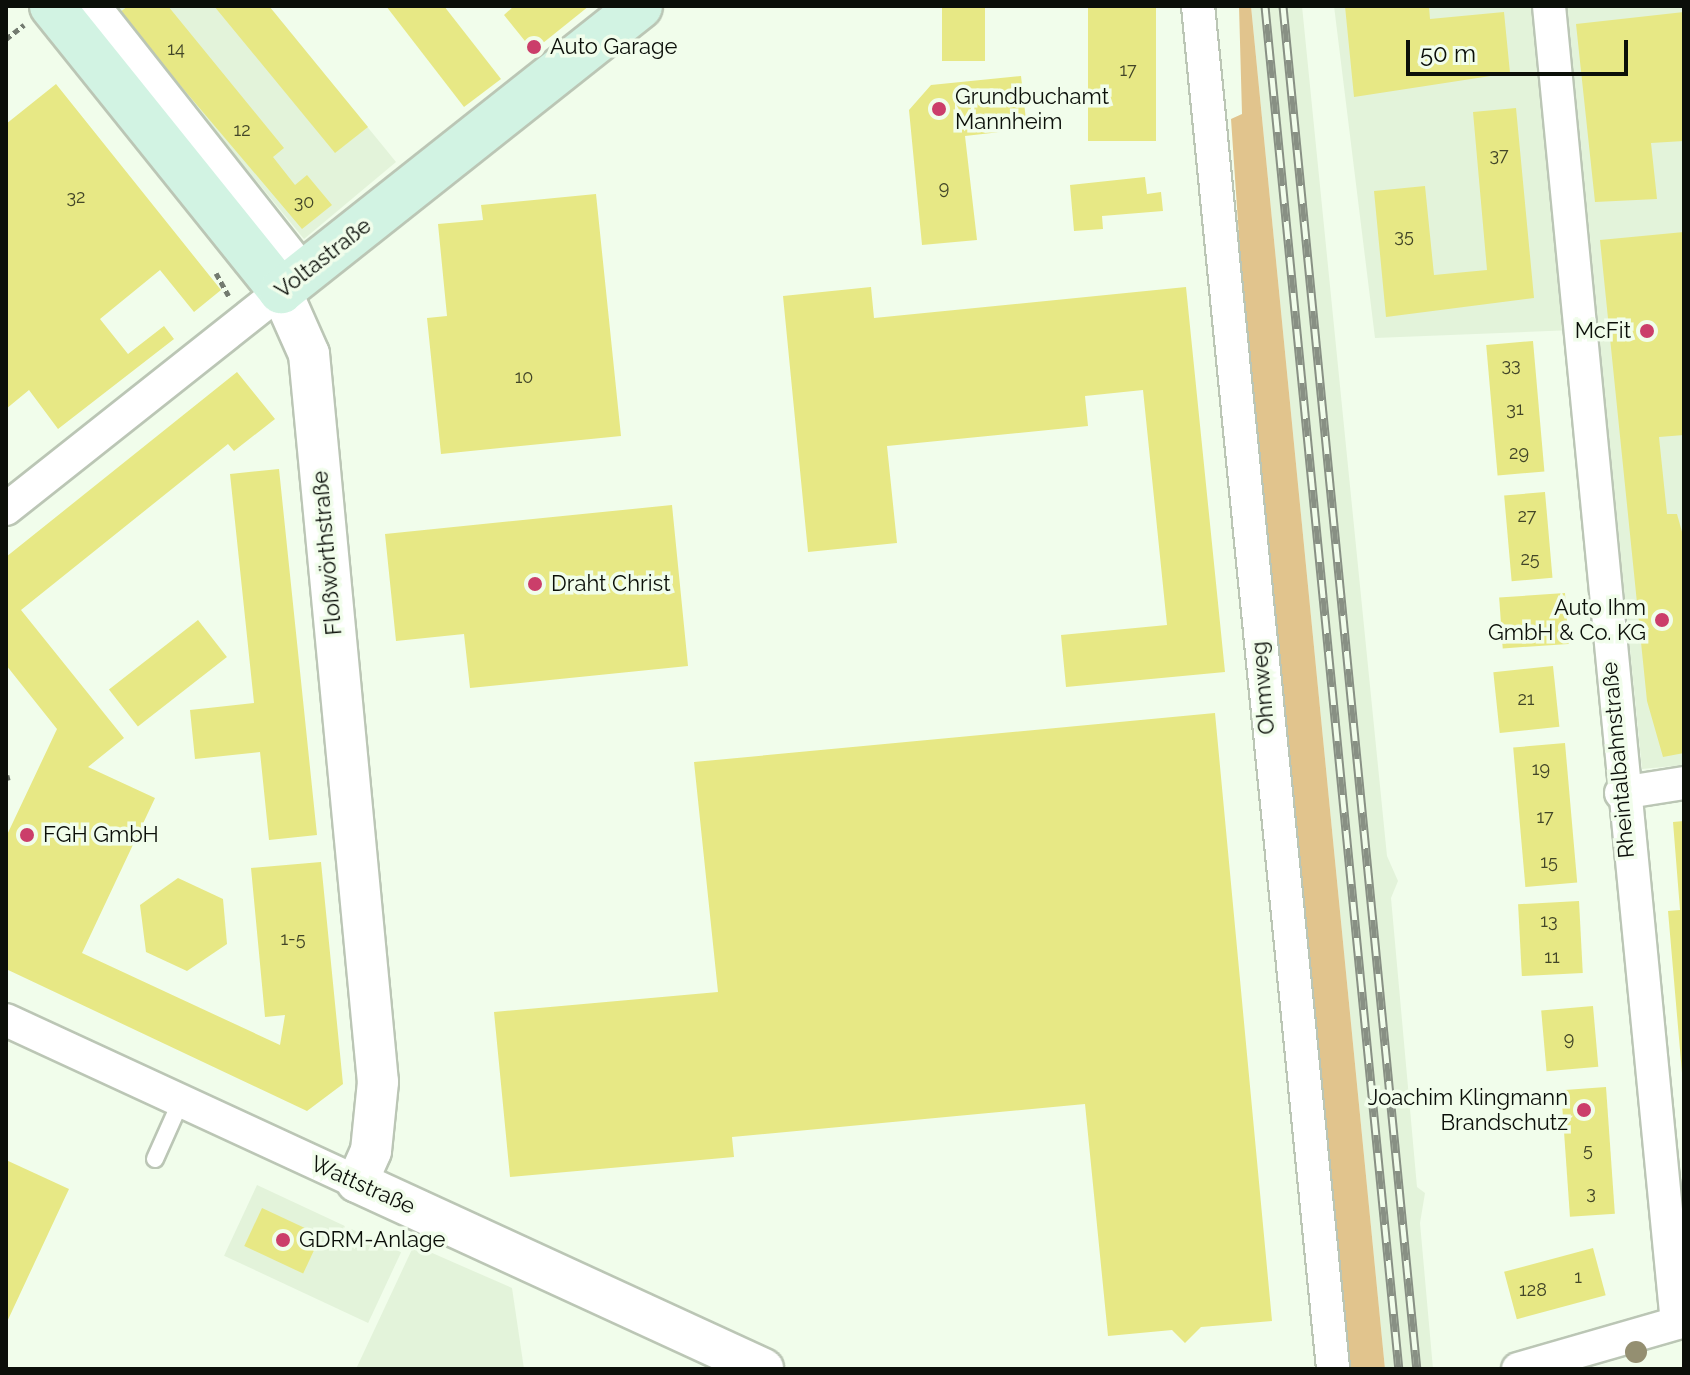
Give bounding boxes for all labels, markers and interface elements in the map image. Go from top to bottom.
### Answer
scale bar [1410,24,1632,74]
place label: Auto Garage [550,34,677,60]
house number: 14 [167,38,185,60]
marker: Auto Garage [525,38,543,56]
text: 50 m [1420,39,1476,68]
house number: 17 [1119,59,1137,81]
place label: Grundbuchamt Mannheim [955,83,1109,134]
marker: Grundbuchamt Mannheim [930,100,948,118]
house number: 12 [233,119,251,141]
house number: 37 [1489,144,1509,166]
house number: 9 [939,177,949,199]
house number: 32 [67,186,85,208]
house number: 30 [294,191,314,213]
street label: Voltastraße [270,212,376,304]
house number: 35 [1394,225,1414,247]
place label: McFit [1575,318,1631,344]
marker: McFit [1638,322,1656,340]
house number: 33 [1501,354,1521,376]
house number: 10 [515,366,533,388]
house number: 31 [1506,398,1524,420]
house number: 29 [1509,442,1529,464]
street label: Floßwörthstraße [307,470,347,636]
house number: 27 [1517,505,1537,527]
house number: 25 [1520,548,1540,570]
place label: Draht Christ [551,571,671,597]
marker: Draht Christ [526,575,544,593]
place label: Auto Ihm GmbH & Co. KG [1488,594,1646,646]
marker: Auto Ihm GmbH & Co. KG [1653,611,1671,629]
street label: Ohmweg [1246,640,1280,736]
street label: Rheintalbahnstraße [1596,661,1640,859]
house number: 21 [1517,688,1535,710]
house number: 19 [1532,758,1550,780]
house number: 17 [1536,806,1554,828]
place label: FGH GmbH [43,822,159,848]
marker: FGH GmbH [18,826,36,844]
house number: 15 [1540,851,1558,873]
house number: 13 [1540,910,1558,932]
house number: 1-5 [281,928,305,950]
house number: 11 [1544,946,1560,968]
house number: 9 [1564,1028,1574,1050]
place label: Joachim Klingmann Brandschutz [1368,1084,1568,1136]
marker: Joachim Klingmann Brandschutz [1575,1101,1593,1119]
house number: 5 [1583,1139,1593,1161]
street label: Wattstraße [307,1150,419,1220]
house number: 3 [1586,1182,1596,1204]
place label: GDRM-Anlage [299,1227,446,1253]
marker: GDRM-Anlage [274,1231,292,1249]
house number: 1 [1574,1266,1582,1288]
house number: 128 [1519,1279,1547,1301]

